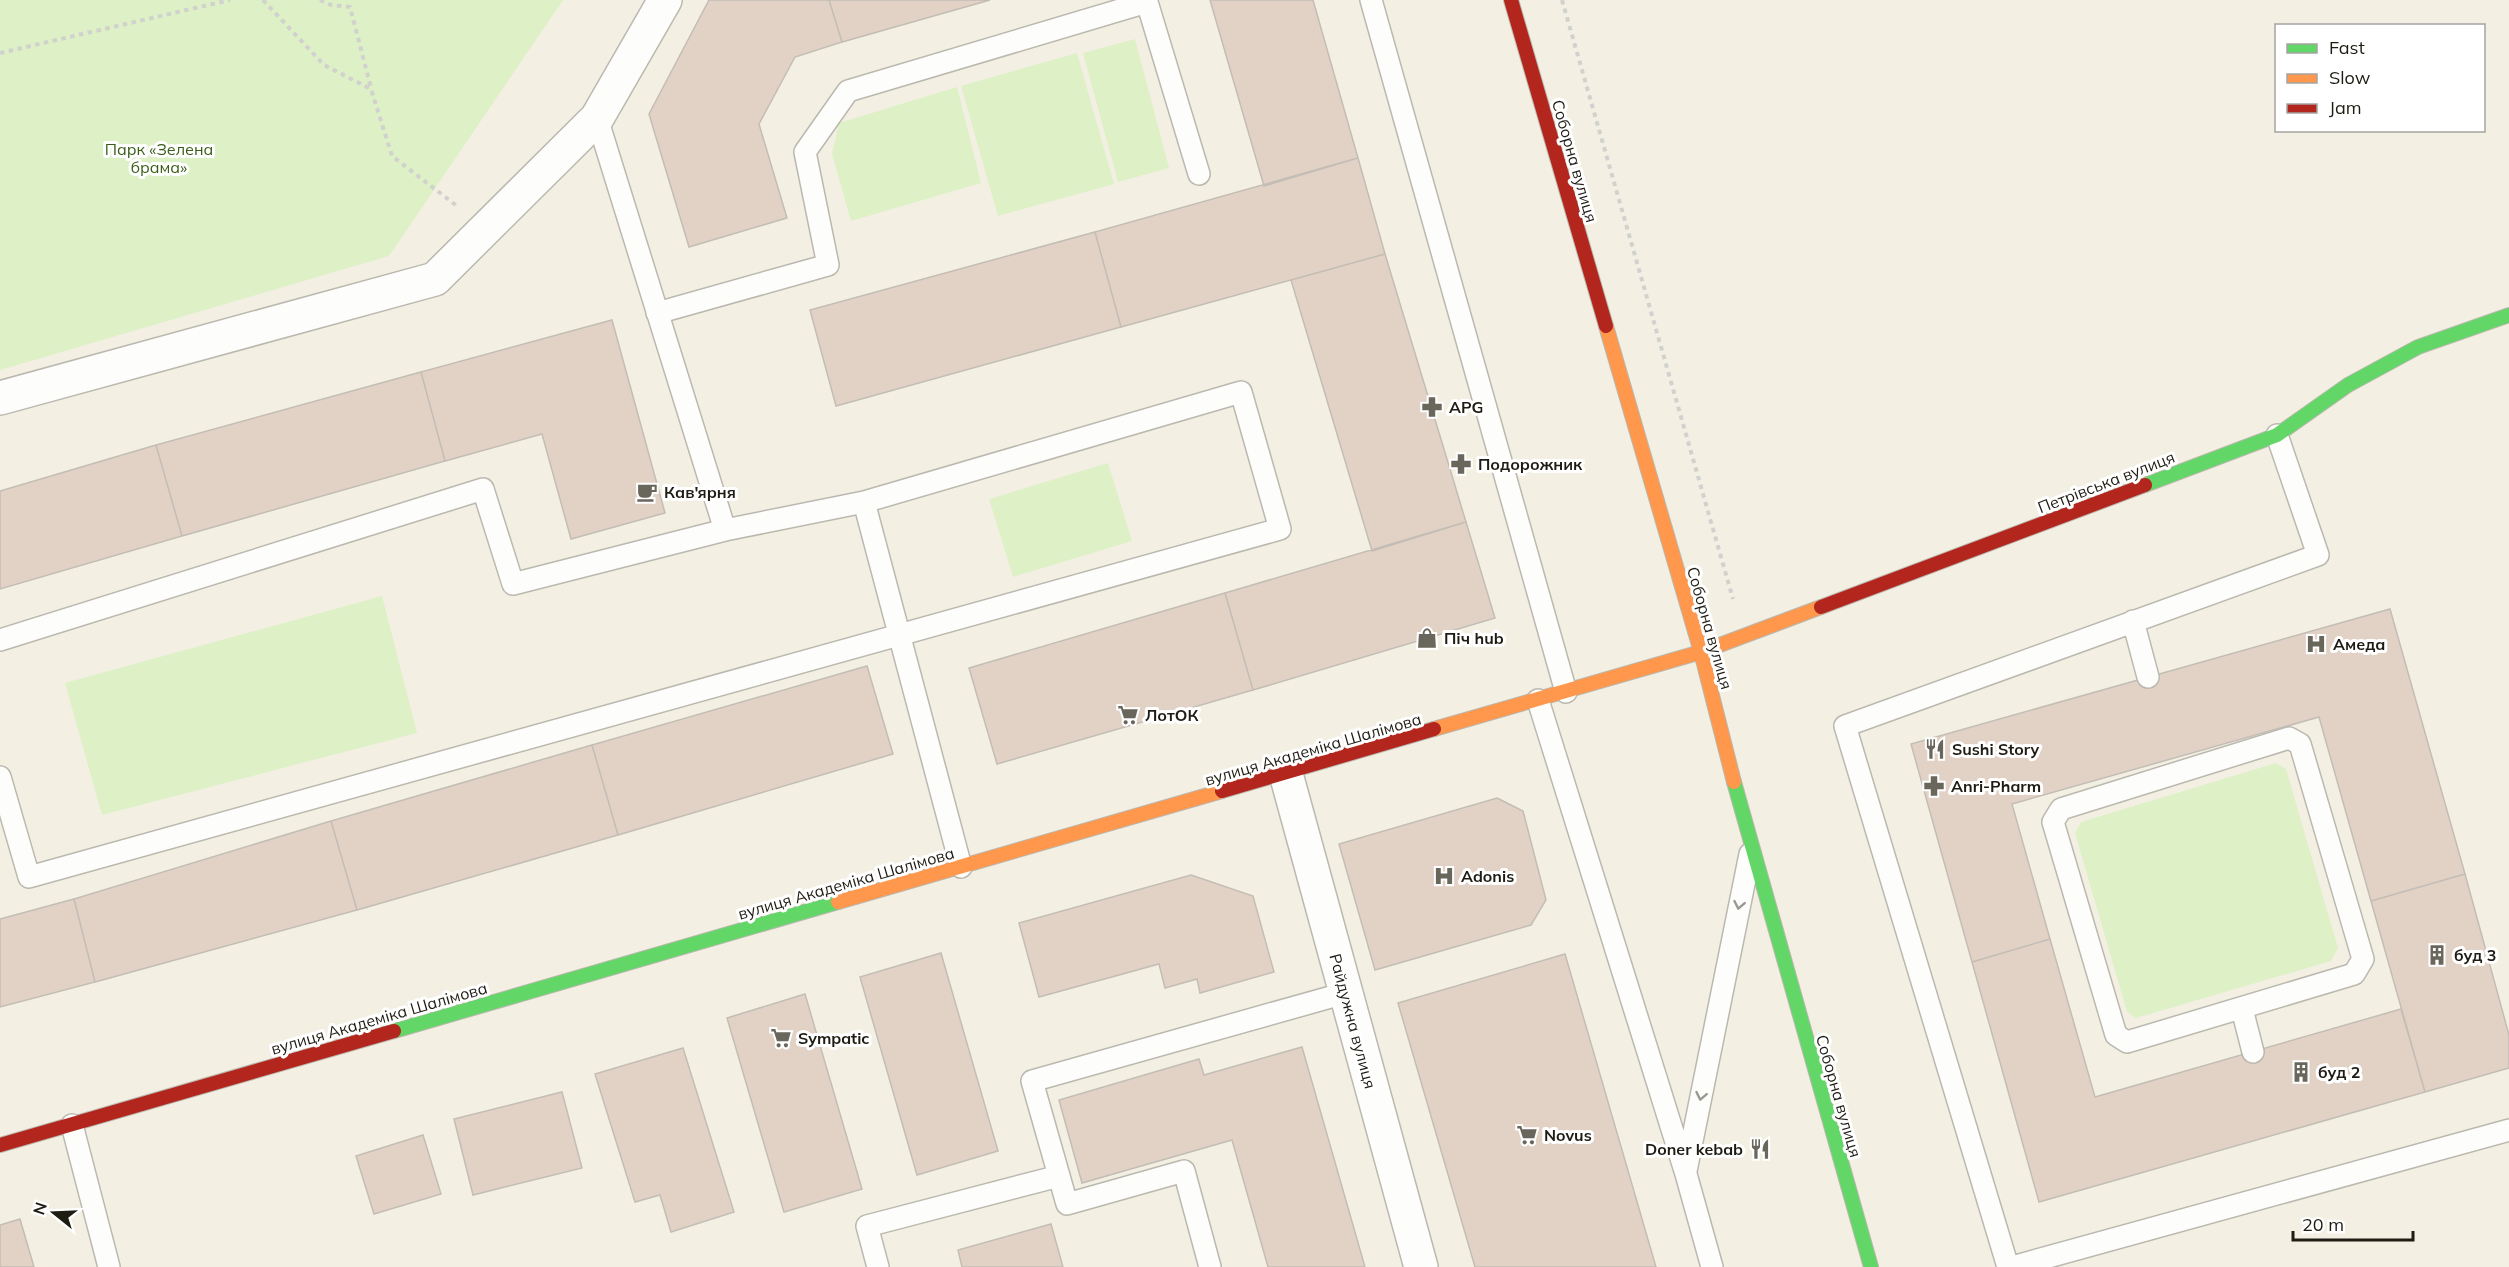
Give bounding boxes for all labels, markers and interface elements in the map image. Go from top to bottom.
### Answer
legend [2275,24,2485,132]
text: Fast [2329,36,2365,59]
text: Slow [2329,66,2371,89]
text: Jam [2329,96,2362,119]
street label: Соборна вулиця [1548,97,1602,225]
park label: Парк «Зелена брама» [105,139,213,177]
pharmacy icon: APG [1420,395,1444,419]
place label: APG [1449,397,1483,417]
street label: Петрівська вулиця [2035,447,2177,517]
pharmacy icon: Подорожник [1449,452,1473,476]
place label: Подорожник [1478,454,1583,474]
cafe icon: Кав'ярня [635,480,659,504]
place label: Кав'ярня [664,482,736,502]
street label: Соборна вулиця [1683,564,1737,692]
shop icon: Піч hub [1415,626,1439,650]
place label: Піч hub [1444,628,1504,648]
hospital icon: Амеда [2304,632,2328,656]
place label: Амеда [2333,634,2385,654]
supermarket icon: ЛотОК [1116,703,1140,727]
place label: ЛотОК [1145,705,1198,725]
street label: вулиця Академіка Шалімова [1203,709,1423,789]
restaurant icon: Sushi Story [1923,737,1947,761]
place label: Sushi Story [1952,739,2040,759]
pharmacy icon: Anri-Pharm [1922,774,1946,798]
place label: Anri-Pharm [1951,776,2041,796]
street label: вулиця Академіка Шалімова [736,843,956,923]
hospital icon: Adonis [1432,864,1456,888]
place label: Adonis [1461,866,1514,886]
one-way arrow [1733,900,1746,910]
building icon: буд 3 [2425,943,2449,967]
place label: буд 3 [2454,945,2496,965]
street label: Райдужна вулиця [1325,951,1381,1091]
street label: вулиця Академіка Шалімова [269,978,489,1058]
supermarket icon: Sympatic [769,1026,793,1050]
place label: Sympatic [798,1028,869,1048]
street label: Соборна вулиця [1812,1032,1866,1160]
building icon: буд 2 [2289,1060,2313,1084]
place label: буд 2 [2318,1062,2360,1082]
one-way arrow [1695,1091,1708,1101]
supermarket icon: Novus [1515,1123,1539,1147]
place label: Novus [1544,1125,1592,1145]
restaurant icon: Doner kebab [1748,1137,1772,1161]
place label: Doner kebab [1645,1139,1743,1159]
north arrow [24,1183,84,1243]
text: N [28,1200,51,1217]
scale bar [2293,1204,2413,1242]
text: 20 m [2302,1213,2344,1236]

